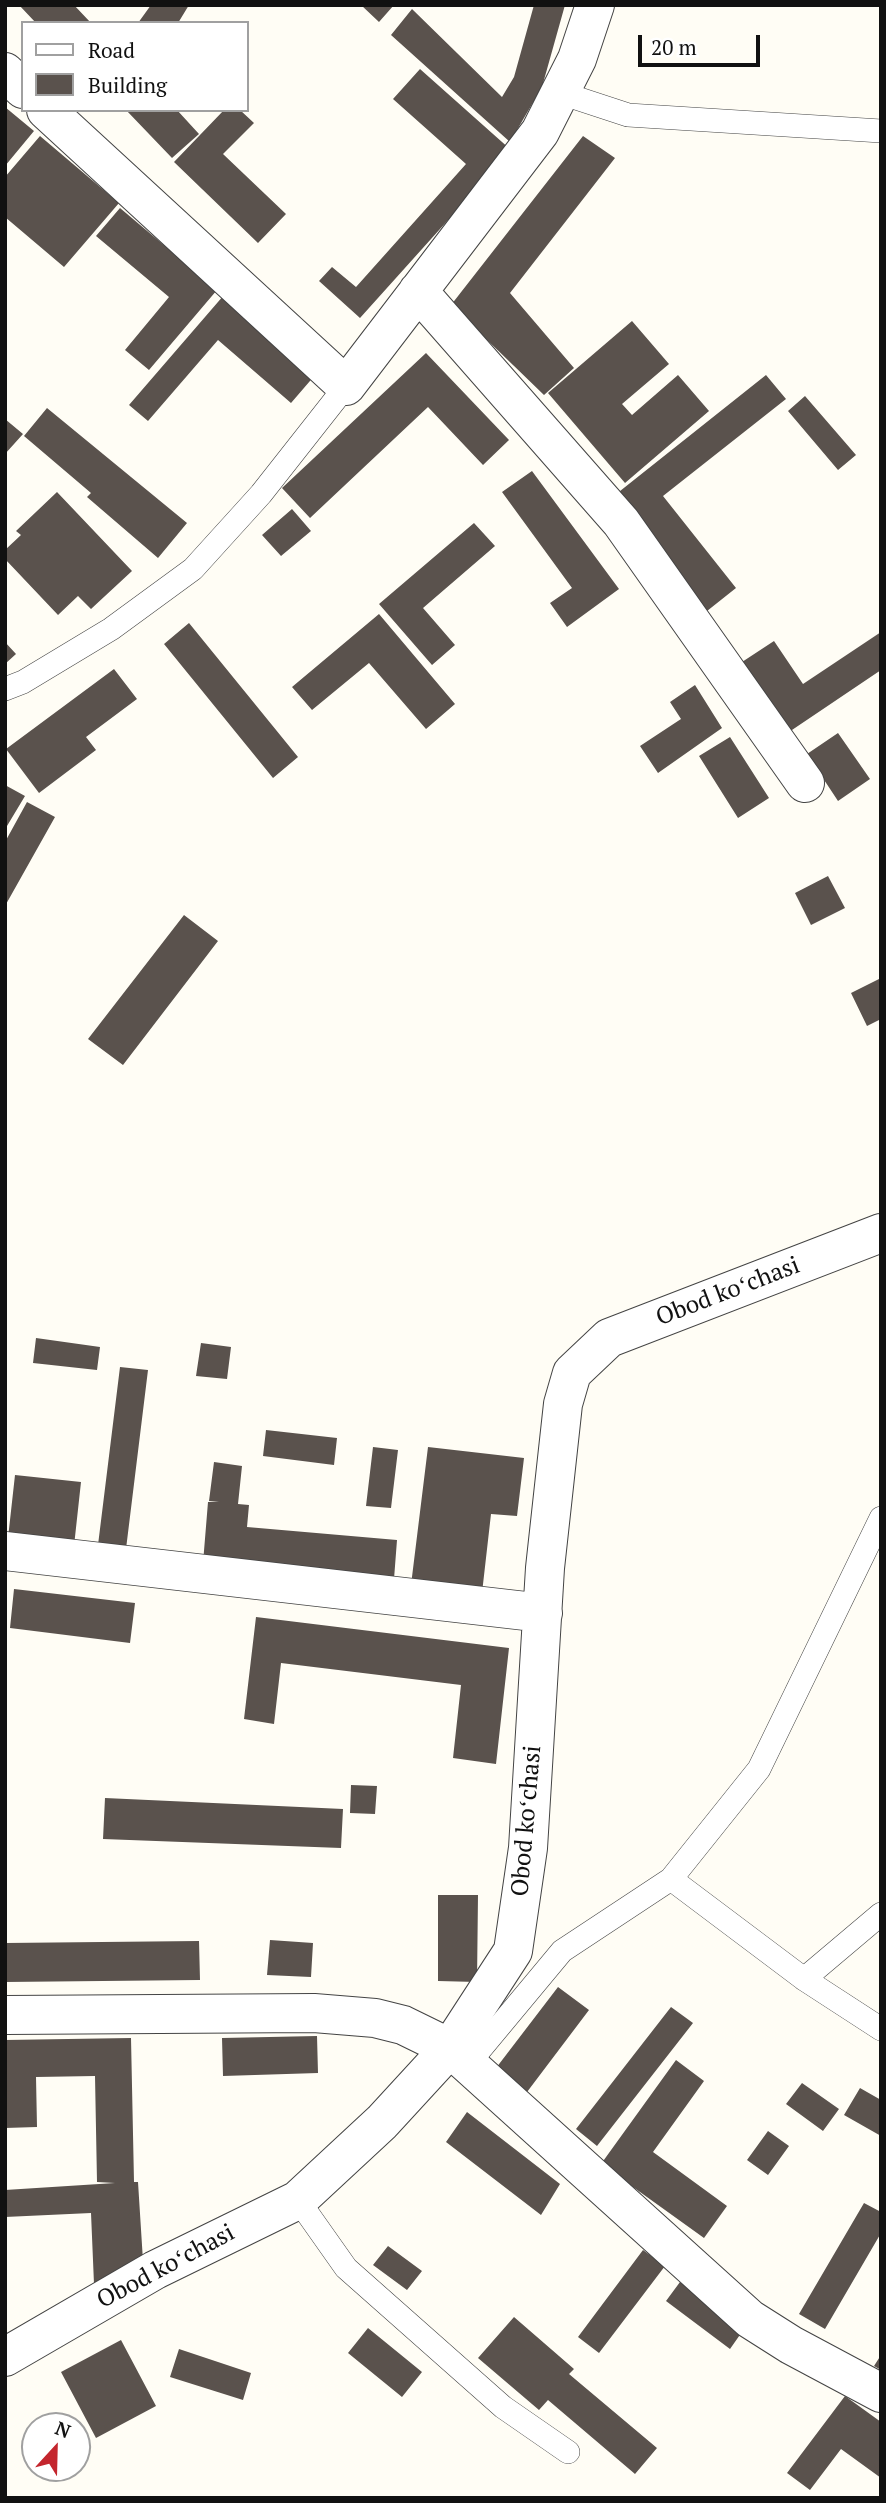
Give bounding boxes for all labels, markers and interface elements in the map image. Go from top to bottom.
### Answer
legend [21,21,248,112]
scale bar [641,21,764,65]
text: 20 m [651,33,697,61]
text: Road [88,36,135,64]
text: Building [88,71,167,99]
street label: Obod koʻchasi [652,1251,804,1333]
street label: Obod koʻchasi [506,1744,548,1898]
street label: Obod koʻchasi [92,2219,240,2315]
north arrow [21,2412,91,2482]
text: N [52,2415,75,2443]

